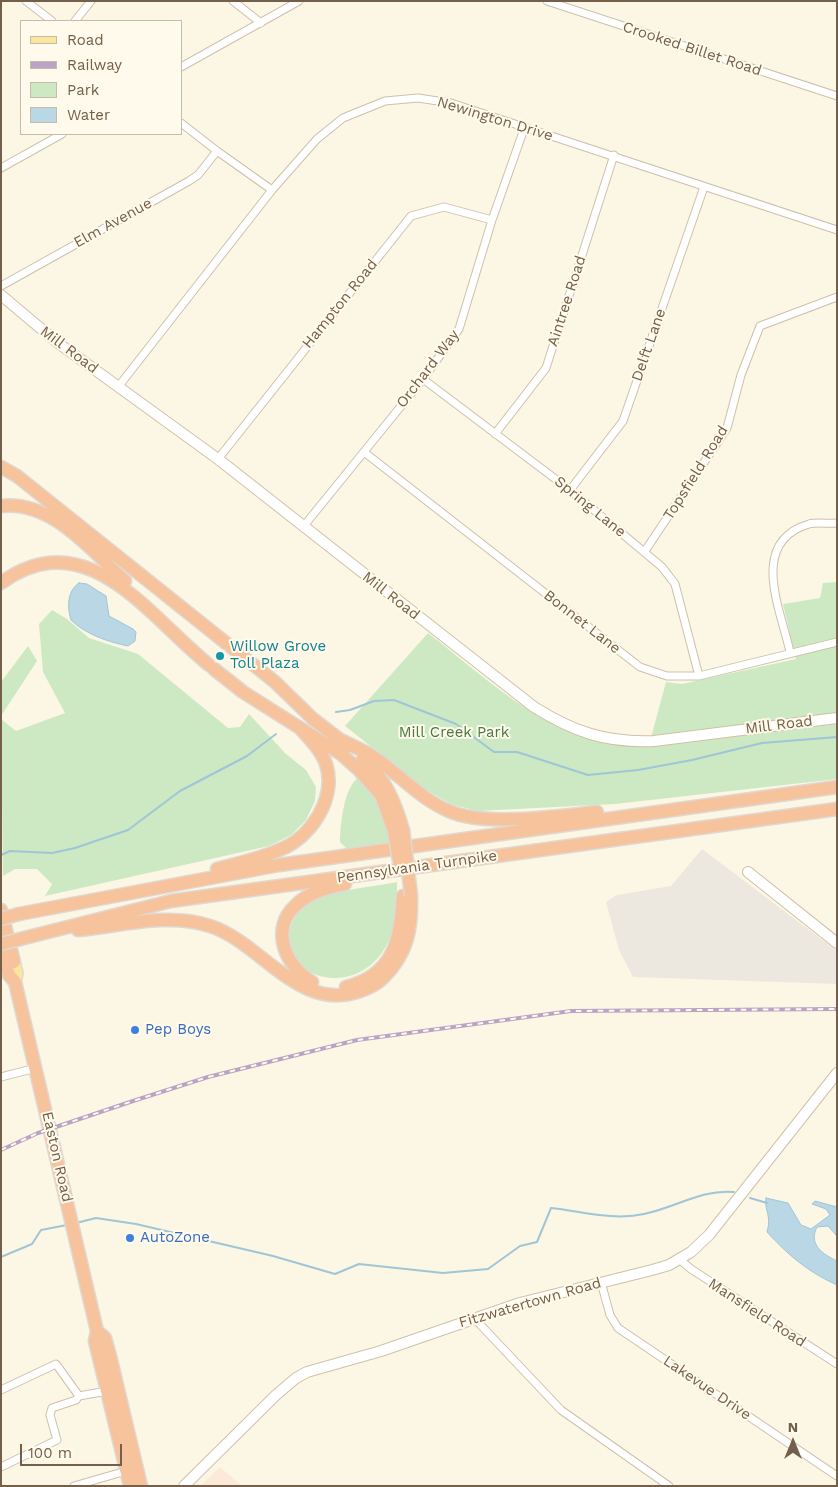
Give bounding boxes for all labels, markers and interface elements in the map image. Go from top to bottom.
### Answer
street label: Crooked Billet Road [620,18,764,80]
legend [20,20,182,135]
text: Road [67,31,104,49]
text: Railway [67,56,122,74]
text: Park [67,81,99,99]
street label: Newington Drive [435,93,555,145]
text: Water [67,106,110,124]
street label: Elm Avenue [71,194,155,252]
street label: Aintree Road [544,253,590,349]
street label: Hampton Road [299,256,381,352]
street label: Delft Lane [628,306,670,384]
street label: Mill Road [37,322,101,378]
street label: Orchard Way [393,326,463,412]
street label: Topsfield Road [660,422,732,524]
street label: Spring Lane [551,473,629,541]
street label: Mill Road [359,568,423,624]
street label: Bonnet Lane [540,586,624,658]
place label: Willow Grove Toll Plaza [230,638,326,673]
marker: Willow Grove Toll Plaza [214,650,226,662]
street label: Mill Road [744,712,814,738]
park label: Mill Creek Park [399,724,509,742]
street label: Pennsylvania Turnpike [336,847,498,887]
place label: Pep Boys [145,1021,211,1039]
marker: Pep Boys [129,1024,141,1036]
street label: Easton Road [38,1110,76,1204]
place label: AutoZone [140,1229,210,1247]
marker: AutoZone [124,1232,136,1244]
street label: Fitzwatertown Road [457,1274,603,1332]
street label: Mansfield Road [705,1275,809,1351]
street label: Lakevue Drive [660,1352,754,1424]
north arrow [768,1417,818,1467]
text: N [788,1419,798,1435]
scale bar [22,1434,125,1466]
text: 100 m [28,1444,72,1462]

